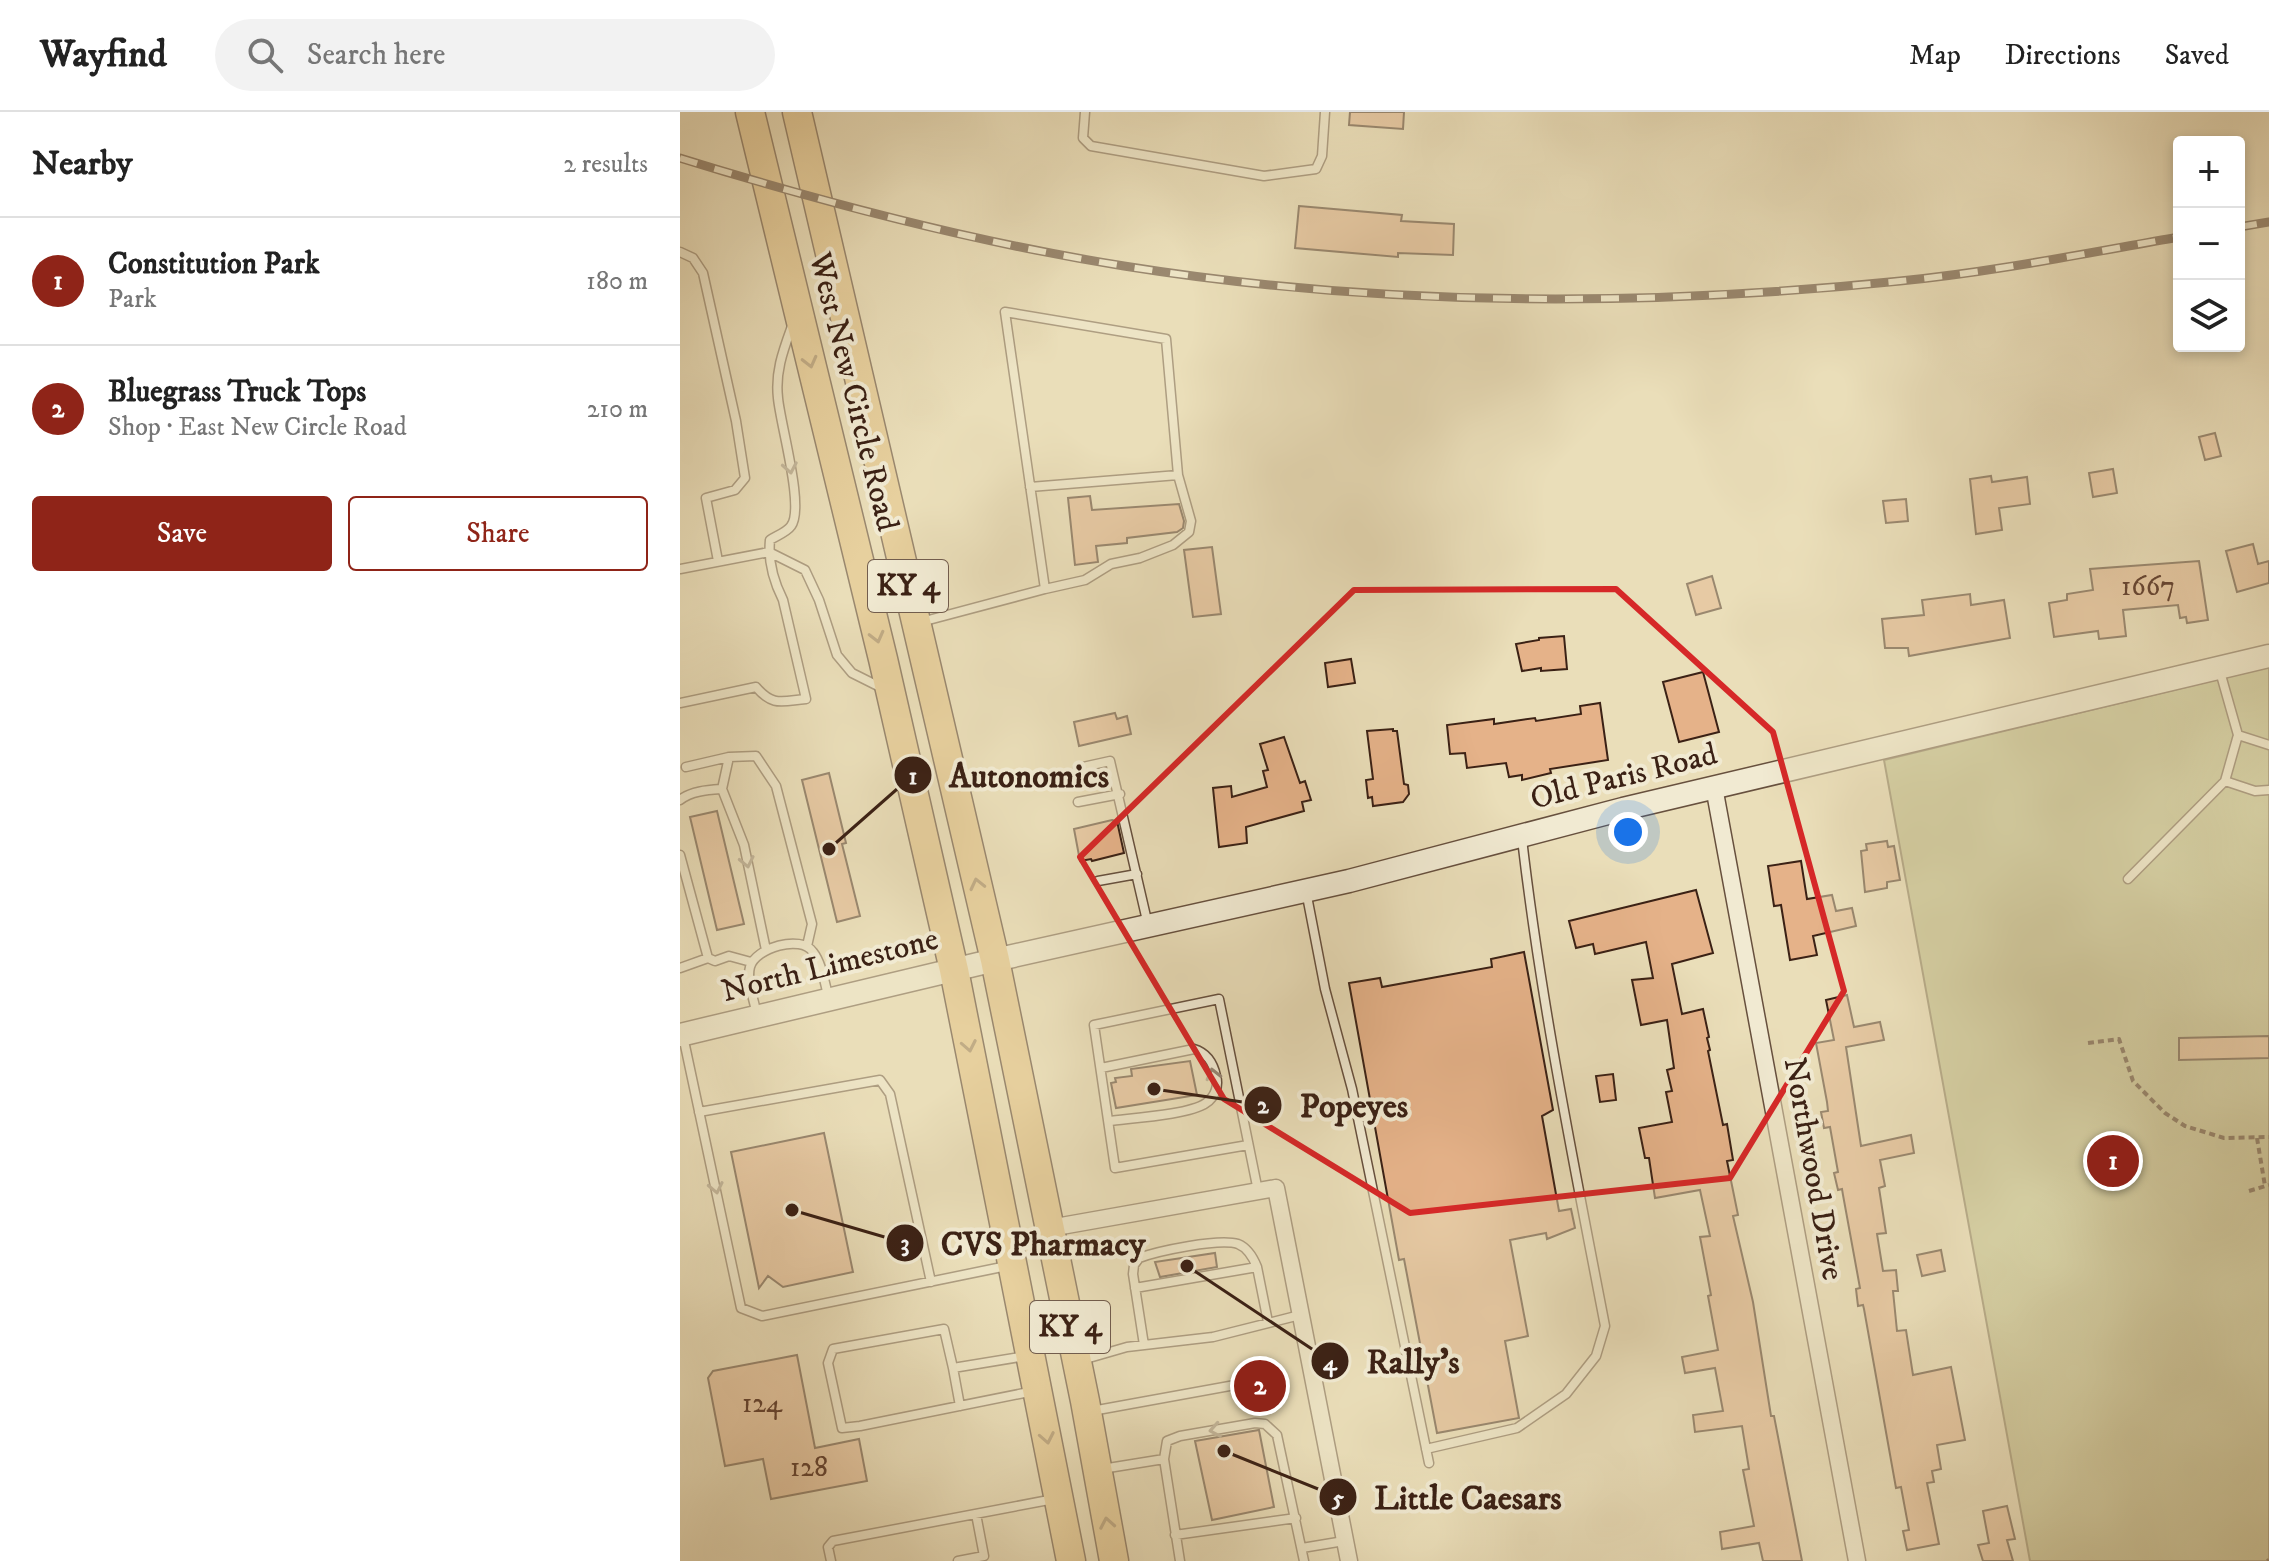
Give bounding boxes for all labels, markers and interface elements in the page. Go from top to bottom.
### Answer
search box [215,19,775,91]
text: Wayfind [40,31,167,79]
icon: search [243,33,287,77]
text: Search here [307,37,445,74]
text: Map [1909,38,1961,73]
text: Directions [2005,38,2121,73]
text: Saved [2165,38,2229,73]
map controls [2173,136,2245,352]
button: + [2173,136,2245,208]
text: Nearby [32,143,133,185]
text: 2 results [563,148,648,181]
button: − [2173,208,2245,280]
text: Constitution Park [108,246,320,283]
street label: West New Circle Road [799,248,907,536]
text: 1 [53,265,63,298]
text: 180 m [586,265,648,298]
button: layers [2173,280,2245,352]
text: Park [108,283,157,316]
one-way arrow [801,355,818,369]
text: Bluegrass Truck Tops [108,374,366,411]
text: 2 [52,393,64,426]
text: 210 m [587,393,648,426]
text: Shop · East New Circle Road [108,411,407,444]
one-way arrow [781,461,798,475]
button: Save [32,496,332,571]
button: Share [348,496,648,571]
road number: KY 4 [868,560,948,612]
house number: 1667 [2121,569,2175,604]
one-way arrow [868,630,885,644]
street label: Old Paris Road [1527,734,1722,820]
callout: Autonomics [893,746,1125,804]
text: Autonomics [948,756,1109,798]
text: 1 [909,762,918,792]
your location [1608,812,1648,852]
one-way arrow [738,855,755,869]
one-way arrow [970,877,987,891]
street label: North Limestone [718,920,942,1012]
one-way arrow [960,1039,977,1052]
street label: Northwood Drive [1774,1055,1852,1283]
one-way arrow [1206,1067,1223,1081]
callout: Popeyes [1243,1076,1424,1134]
text: Popeyes [1300,1086,1408,1128]
text: 2 [1257,1091,1270,1121]
pin: 1 [2087,1131,2139,1191]
one-way arrow [707,1181,724,1195]
callout: CVS Pharmacy [885,1214,1162,1272]
text: CVS Pharmacy [941,1224,1146,1266]
text: 3 [901,1229,910,1259]
road number: KY 4 [1030,1301,1110,1353]
callout: Rally's [1310,1332,1476,1390]
text: Rally's [1366,1342,1460,1384]
text: 4 [1323,1348,1338,1378]
pin: 2 [1234,1356,1286,1416]
house number: 124 [742,1386,783,1421]
one-way arrow [1208,1420,1222,1437]
one-way arrow [1038,1431,1055,1445]
house number: 128 [790,1450,828,1485]
callout: Little Caesars [1318,1468,1578,1526]
text: Little Caesars [1374,1478,1562,1520]
text: 5 [1331,1484,1344,1514]
one-way arrow [1100,1516,1117,1530]

